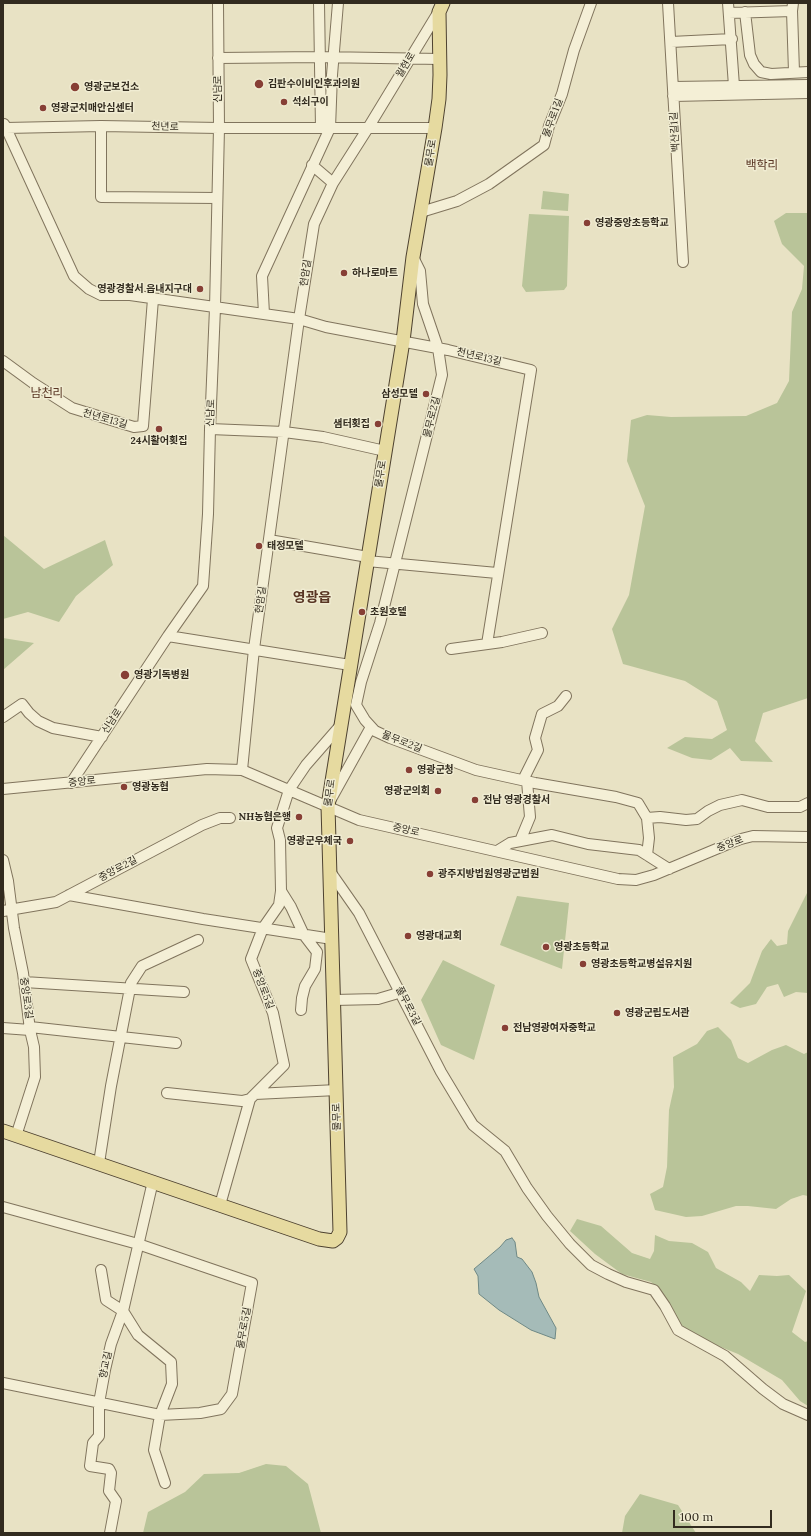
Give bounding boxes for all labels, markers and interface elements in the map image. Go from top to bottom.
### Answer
street label: 월현로 [394,50,418,80]
street label: 신남로 [212,75,224,103]
marker: 김판수이비인후과의원 [253,78,265,90]
place label: 김판수이비인후과의원 [268,78,360,90]
marker: 영광군보건소 [69,81,81,93]
place label: 영광군보건소 [84,81,139,93]
place label: 석쇠구이 [292,96,329,108]
marker: 석쇠구이 [279,97,289,107]
street label: 물무로1길 [540,97,566,139]
place label: 영광군치매안심센터 [51,102,134,114]
marker: 영광군치매안심센터 [38,103,48,113]
street label: 백산길1길 [668,111,682,153]
street label: 천년로 [151,121,179,133]
street label: 물무로 [423,138,439,168]
district label: 백학리 [745,159,779,173]
place label: 영광중앙초등학교 [595,217,669,229]
marker: 영광중앙초등학교 [582,218,592,228]
street label: 현암길 [298,258,314,288]
place label: 하나로마트 [352,267,398,279]
marker: 하나로마트 [339,268,349,278]
place label: 영광경찰서 읍내지구대 [97,283,192,295]
marker: 영광경찰서 읍내지구대 [195,284,205,294]
street label: 천년로13길 [455,346,503,368]
district label: 남천리 [30,387,64,401]
place label: 삼성모텔 [381,388,418,400]
marker: 삼성모텔 [421,389,431,399]
street label: 물무로2길 [421,395,443,439]
street label: 신남로 [204,399,218,427]
street label: 천년로13길 [81,407,129,431]
place label: 샘터횟집 [333,418,370,430]
marker: 샘터횟집 [373,419,383,429]
marker: 24시활어횟집 [154,424,164,434]
place label: 24시활어횟집 [131,435,187,447]
street label: 물무로 [373,459,389,489]
place label: 태정모텔 [267,540,304,552]
marker: 태정모텔 [254,541,264,551]
street label: 현암길 [253,585,269,615]
district label: 영광읍 [293,590,331,606]
place label: 초원호텔 [370,606,407,618]
marker: 초원호텔 [357,607,367,617]
marker: 영광기독병원 [119,669,131,681]
place label: 영광기독병원 [134,669,189,681]
street label: 신남로 [99,706,125,736]
street label: 물무로2길 [380,729,424,755]
place label: 영광군청 [417,764,454,776]
marker: 영광군청 [404,765,414,775]
street label: 중앙로 [68,775,96,789]
street label: 물무로 [322,778,338,808]
place label: 영광농협 [132,781,169,793]
marker: 영광농협 [119,782,129,792]
place label: 영광군의회 [384,785,430,797]
marker: 영광군의회 [433,786,443,796]
place label: 전남 영광경찰서 [483,794,550,806]
marker: 전남 영광경찰서 [470,795,480,805]
place label: NH농협은행 [238,811,291,823]
marker: NH농협은행 [294,812,304,822]
street label: 중앙로 [391,821,421,839]
street label: 중앙로 [715,834,745,854]
place label: 영광군우체국 [287,835,342,847]
marker: 영광군우체국 [345,836,355,846]
street label: 중앙로2길 [97,854,139,884]
place label: 광주지방법원영광군법원 [438,868,539,880]
marker: 광주지방법원영광군법원 [425,869,435,879]
place label: 영광대교회 [416,930,462,942]
marker: 영광대교회 [403,931,413,941]
place label: 영광초등학교 [554,941,609,953]
marker: 영광초등학교 [541,942,551,952]
place label: 영광초등학교병설유치원 [591,958,692,970]
marker: 영광초등학교병설유치원 [578,959,588,969]
street label: 중앙로5길 [250,967,276,1011]
street label: 중앙로3길 [17,976,35,1020]
street label: 풀무로3길 [393,984,423,1028]
place label: 영광군립도서관 [625,1007,689,1019]
marker: 영광군립도서관 [612,1008,622,1018]
place label: 전남영광여자중학교 [513,1022,596,1034]
marker: 전남영광여자중학교 [500,1023,510,1033]
street label: 물무로 [331,1103,343,1131]
street label: 물무로5길 [234,1306,254,1350]
street label: 향교길 [97,1350,115,1380]
scale bar [675,1502,774,1528]
text: 100 m [680,1509,713,1524]

